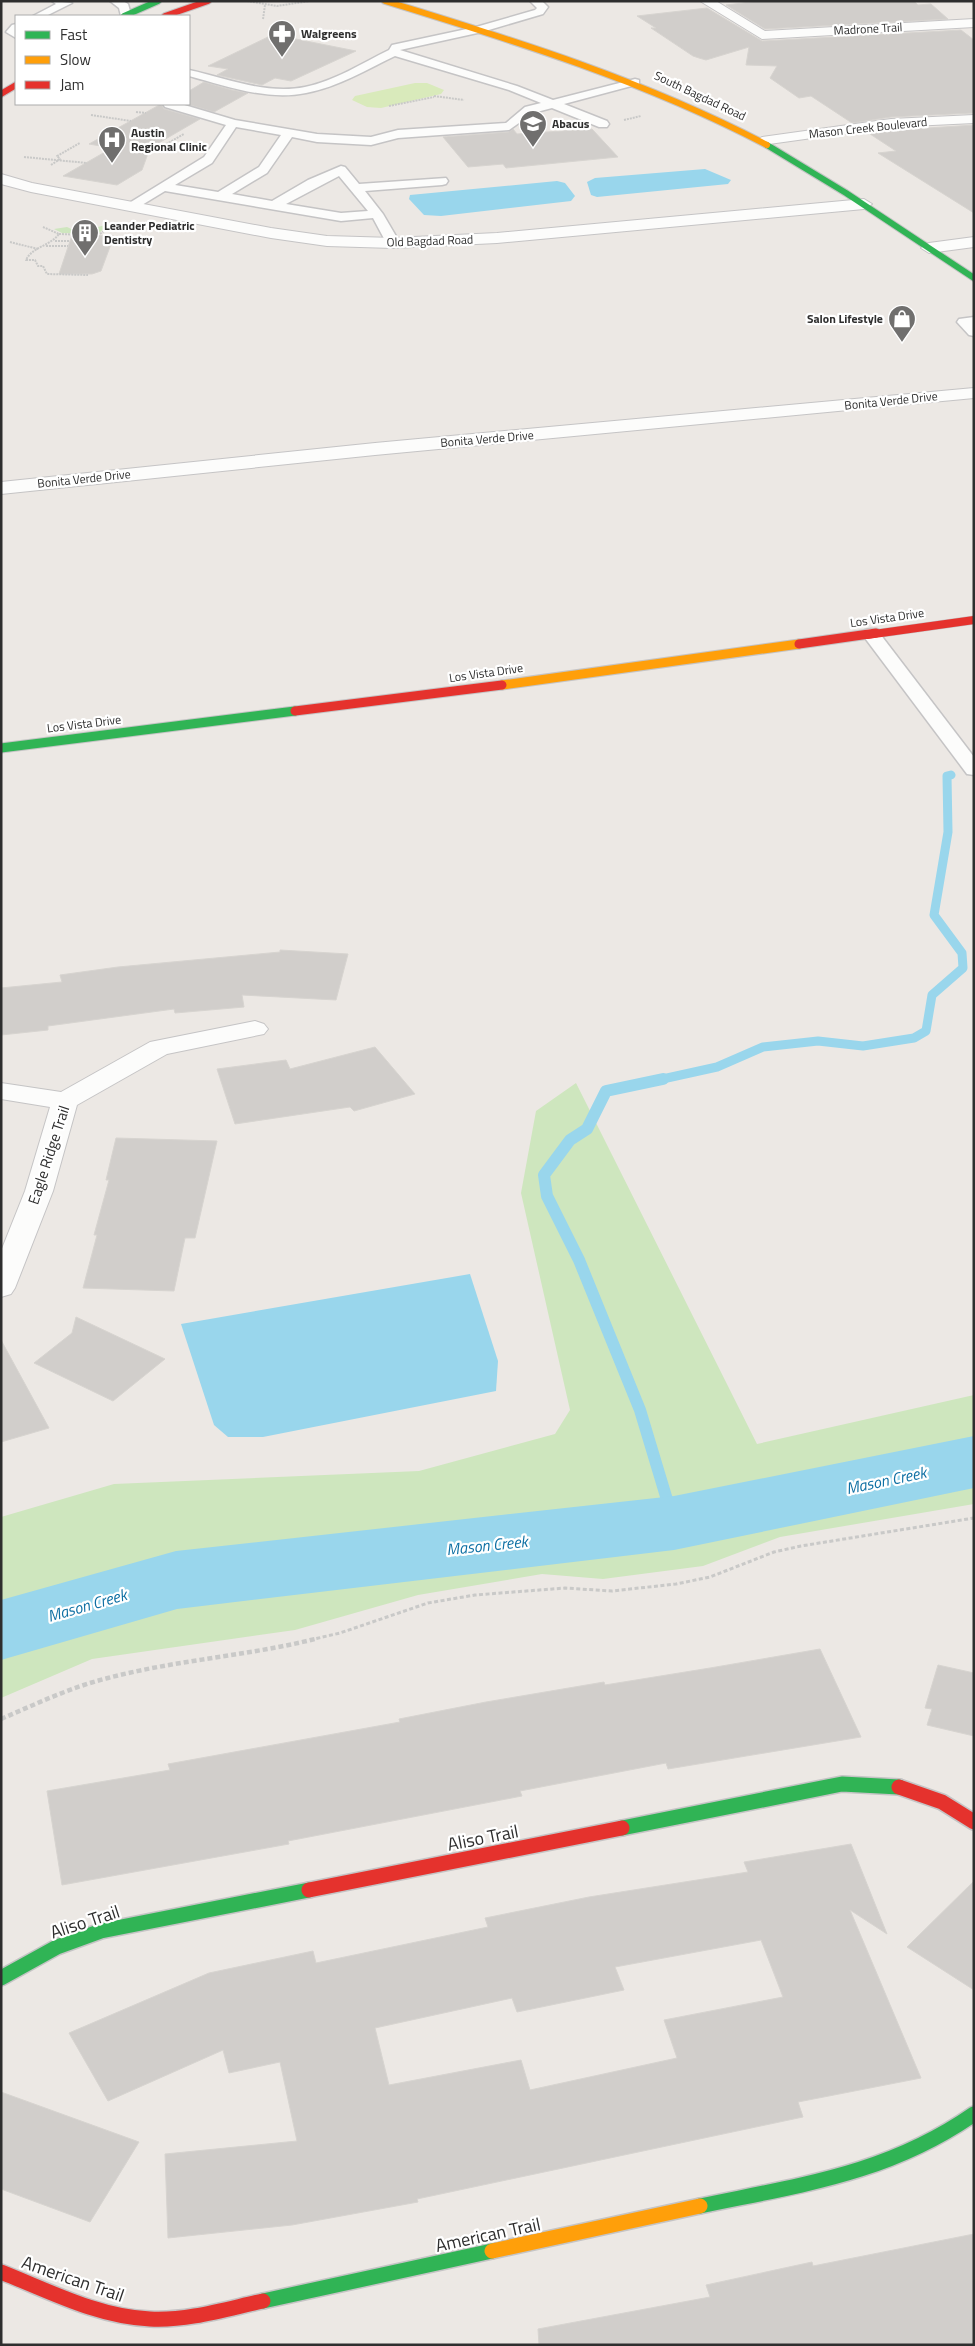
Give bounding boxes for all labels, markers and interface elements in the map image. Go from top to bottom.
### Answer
legend [15,15,190,105]
street label: Madrone Trail [833,17,903,40]
pharmacy icon: Walgreens [267,19,297,58]
text: Fast [60,23,88,46]
place label: Walgreens [301,24,357,43]
text: Slow [60,48,91,71]
street label: South Bagdad Road [651,66,749,125]
text: Jam [60,73,84,96]
school or university icon: Abacus [518,109,548,148]
street label: Mason Creek Boulevard [808,112,928,143]
place label: Abacus [552,114,590,133]
place label: Austin Regional Clinic [131,123,207,156]
hospital icon: Austin Regional Clinic [97,125,127,164]
place label: Leander Pediatric Dentistry [104,216,195,249]
building icon: Leander Pediatric Dentistry [70,218,100,257]
street label: Old Bagdad Road [386,229,474,252]
shop icon: Salon Lifestyle [887,304,917,343]
place label: Salon Lifestyle [807,309,883,328]
street label: Bonita Verde Drive [843,386,938,415]
street label: Bonita Verde Drive [439,425,534,452]
street label: Bonita Verde Drive [36,464,131,493]
street label: Los Vista Drive [849,603,925,632]
street label: Los Vista Drive [448,658,524,687]
street label: Los Vista Drive [46,710,122,737]
street label: Eagle Ridge Trail [22,1102,75,1207]
water label: Mason Creek [844,1459,930,1500]
water label: Mason Creek [445,1529,531,1561]
water label: Mason Creek [45,1582,131,1628]
street label: Aliso Trail [445,1817,521,1858]
street label: Aliso Trail [46,1898,123,1945]
street label: American Trail [433,2210,543,2259]
street label: American Trail [18,2248,128,2309]

